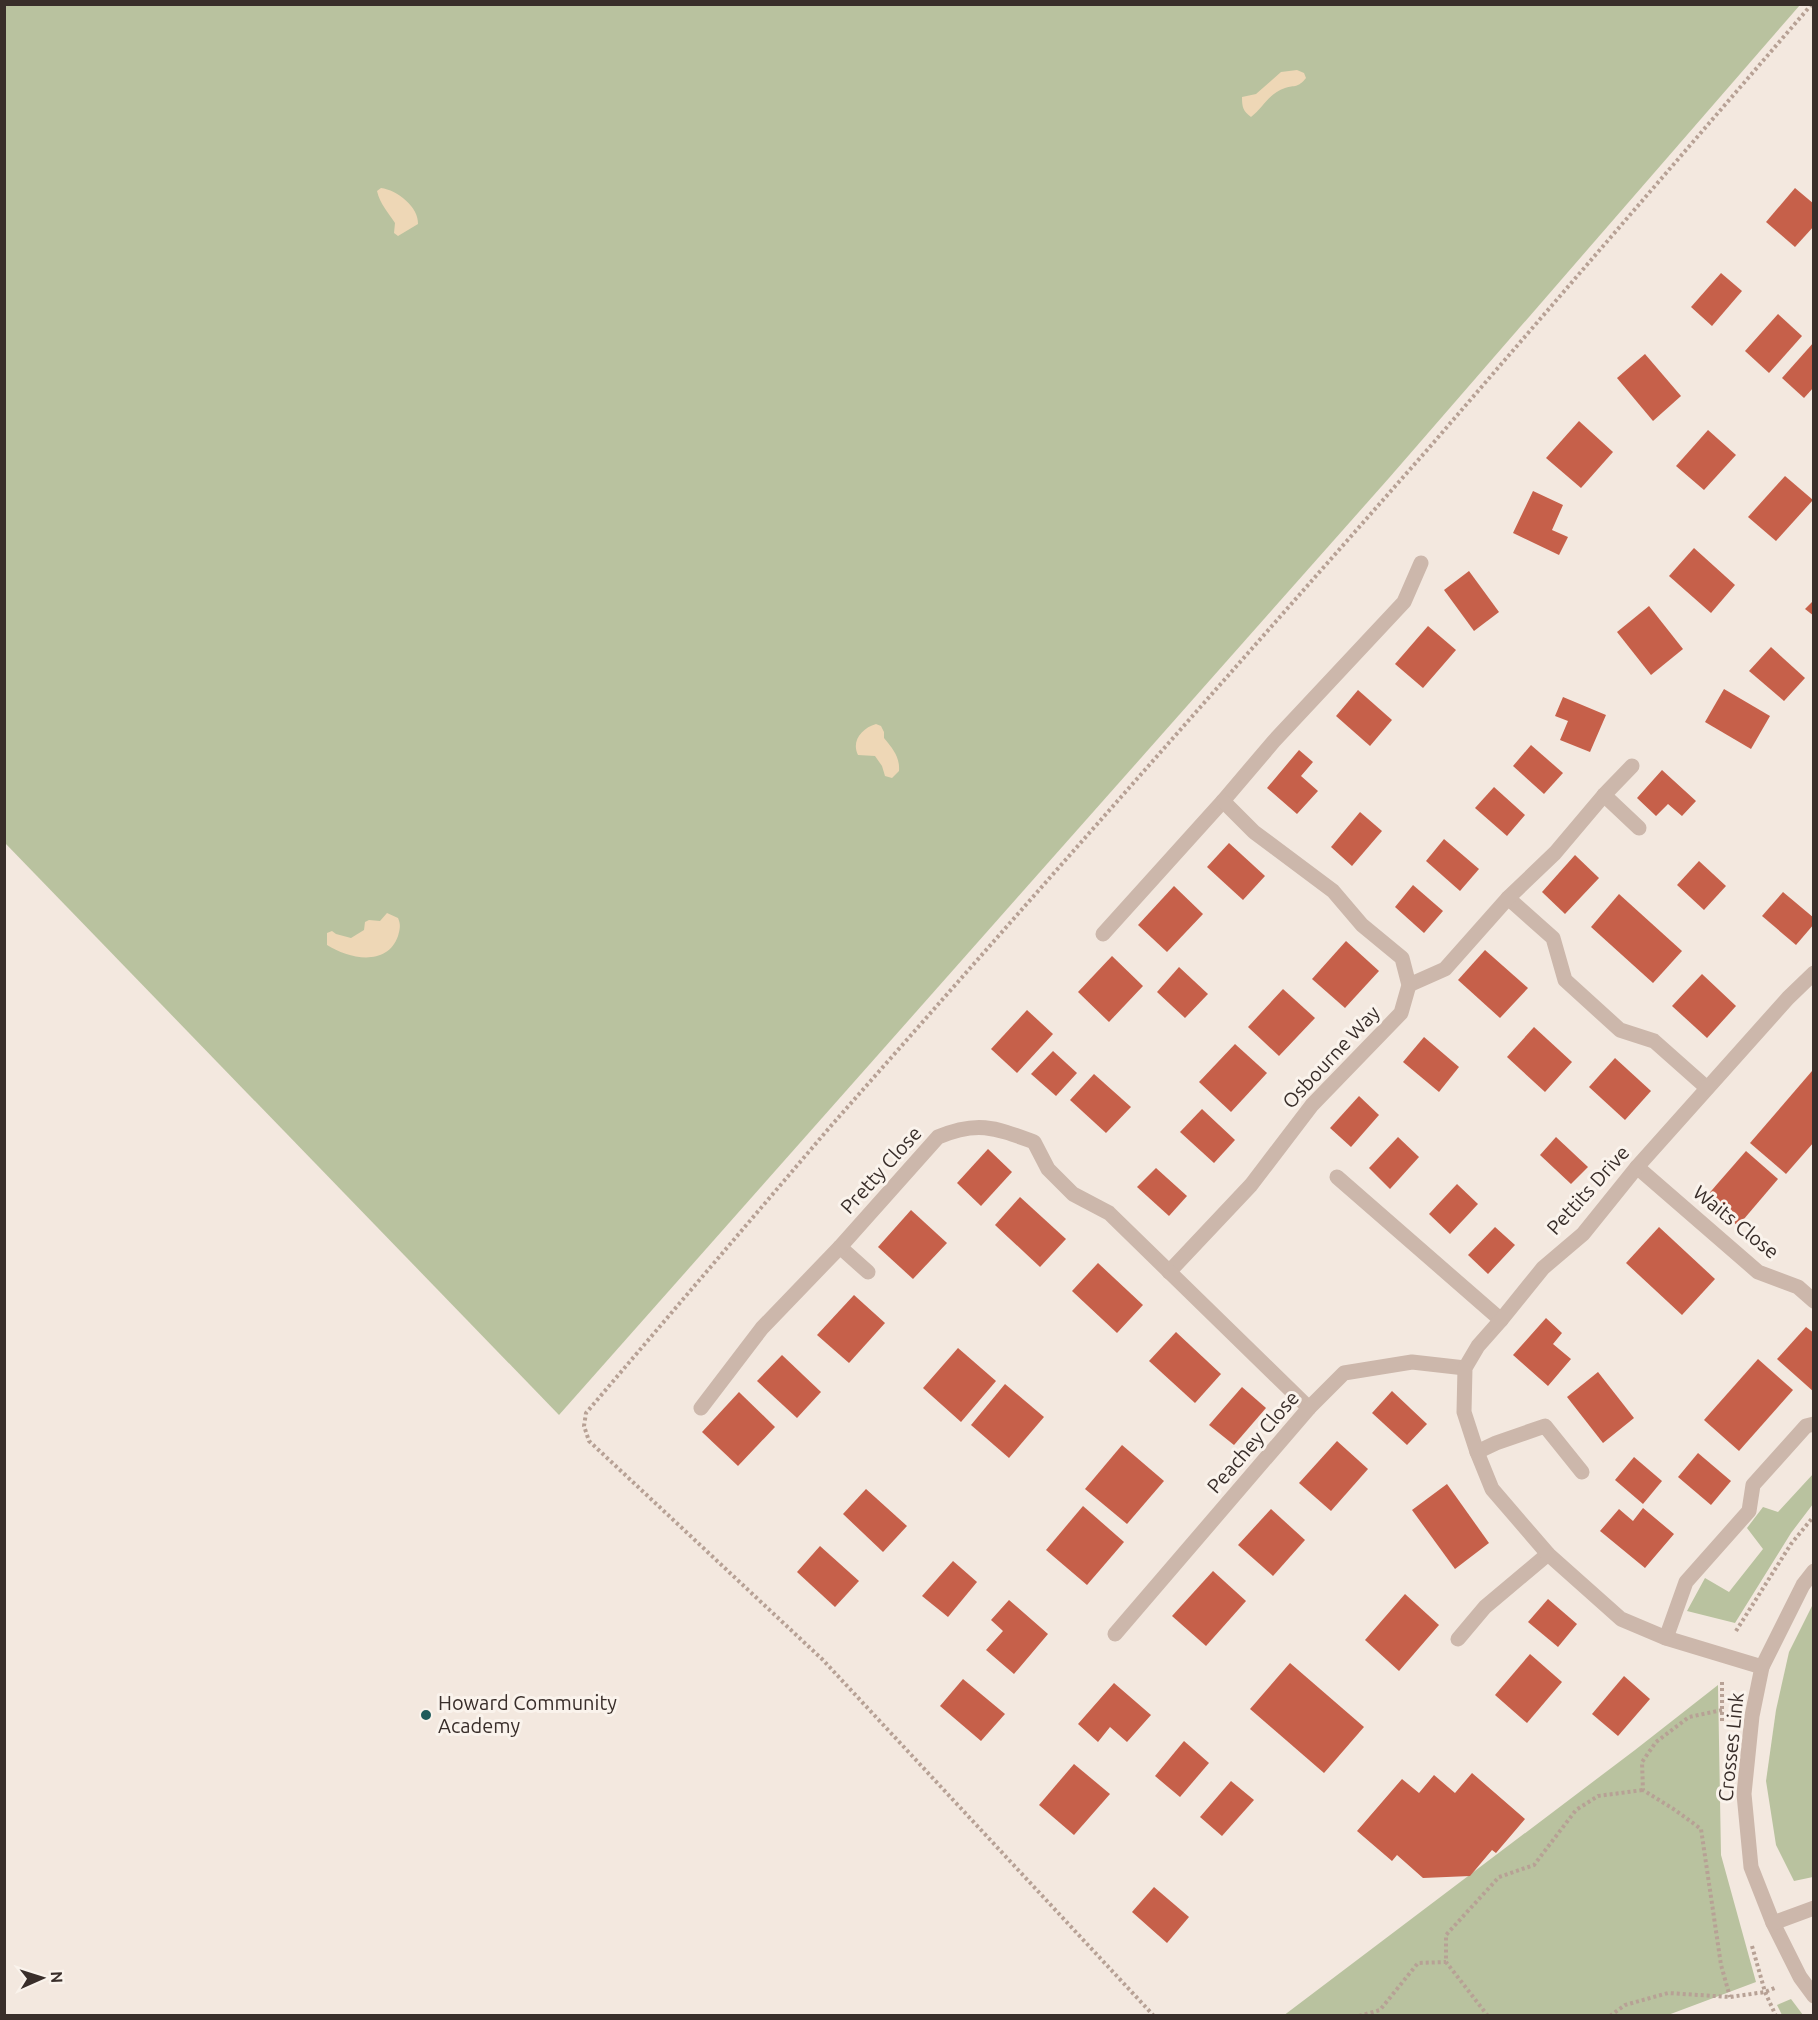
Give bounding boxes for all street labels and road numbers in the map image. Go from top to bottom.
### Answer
street label: Osbourne Way [1277,1000,1384,1113]
street label: Pretty Close [835,1121,926,1218]
street label: Pettits Drive [1542,1141,1634,1239]
street label: Waits Close [1689,1180,1784,1263]
street label: Peachey Close [1202,1386,1303,1497]
street label: Crosses Link [1713,1691,1748,1803]

